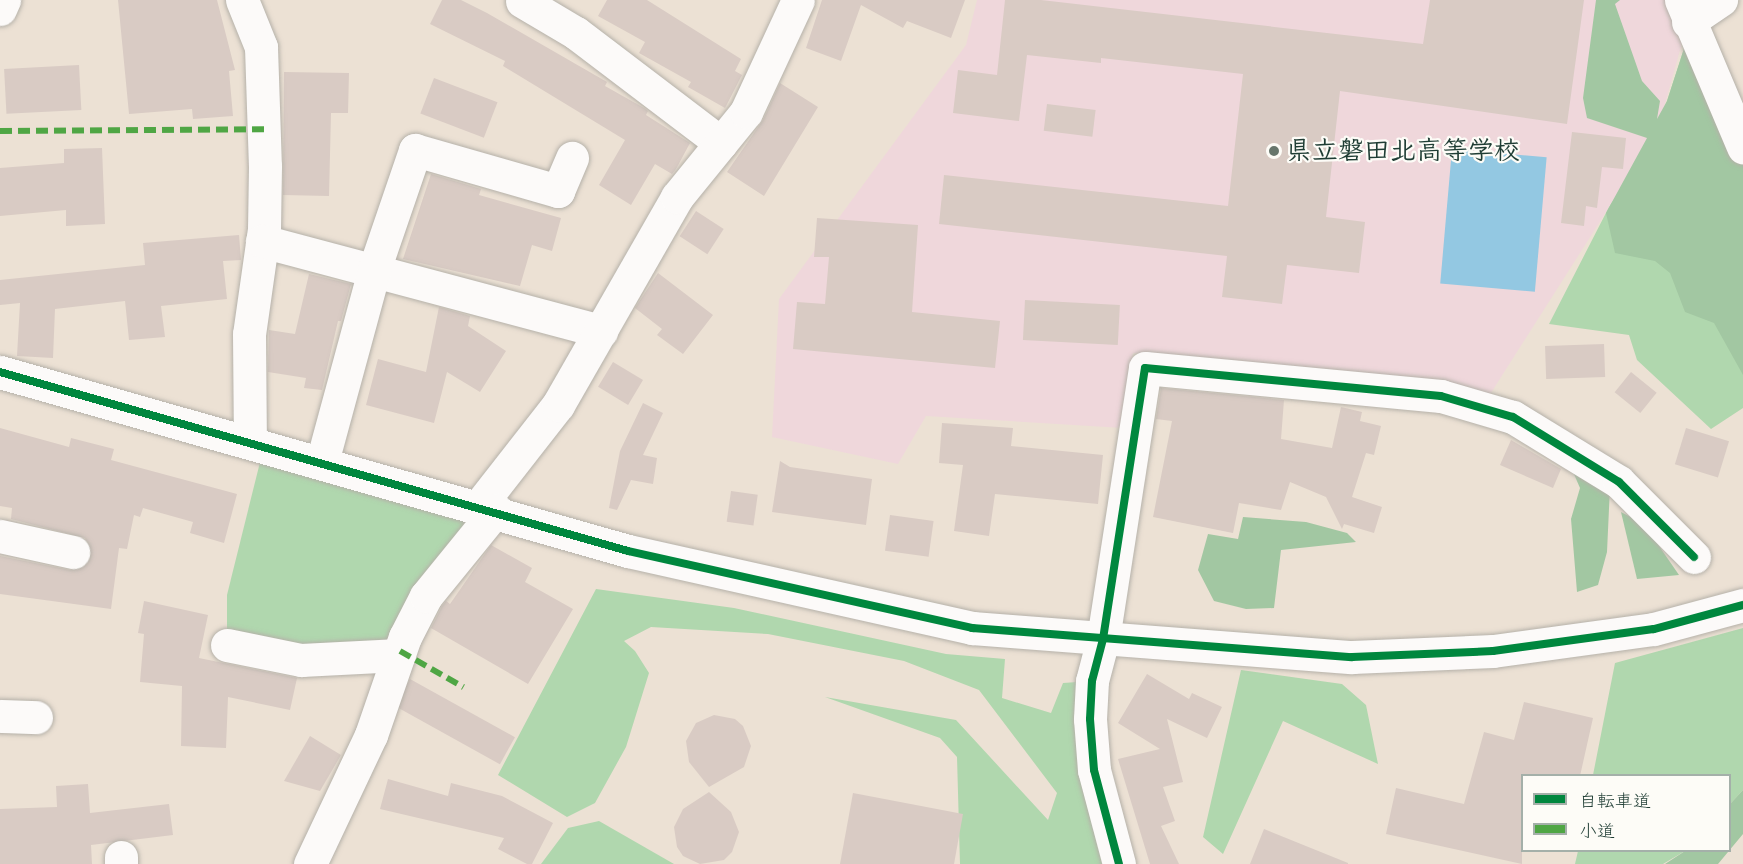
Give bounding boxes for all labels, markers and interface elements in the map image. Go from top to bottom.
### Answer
place label: 県立磐田北高等学校 [1286,135,1520,167]
marker: 県立磐田北高等学校 [1267,144,1281,158]
legend [1521,774,1731,852]
text: 自転車道 [1579,790,1651,812]
text: 小道 [1579,820,1615,842]

